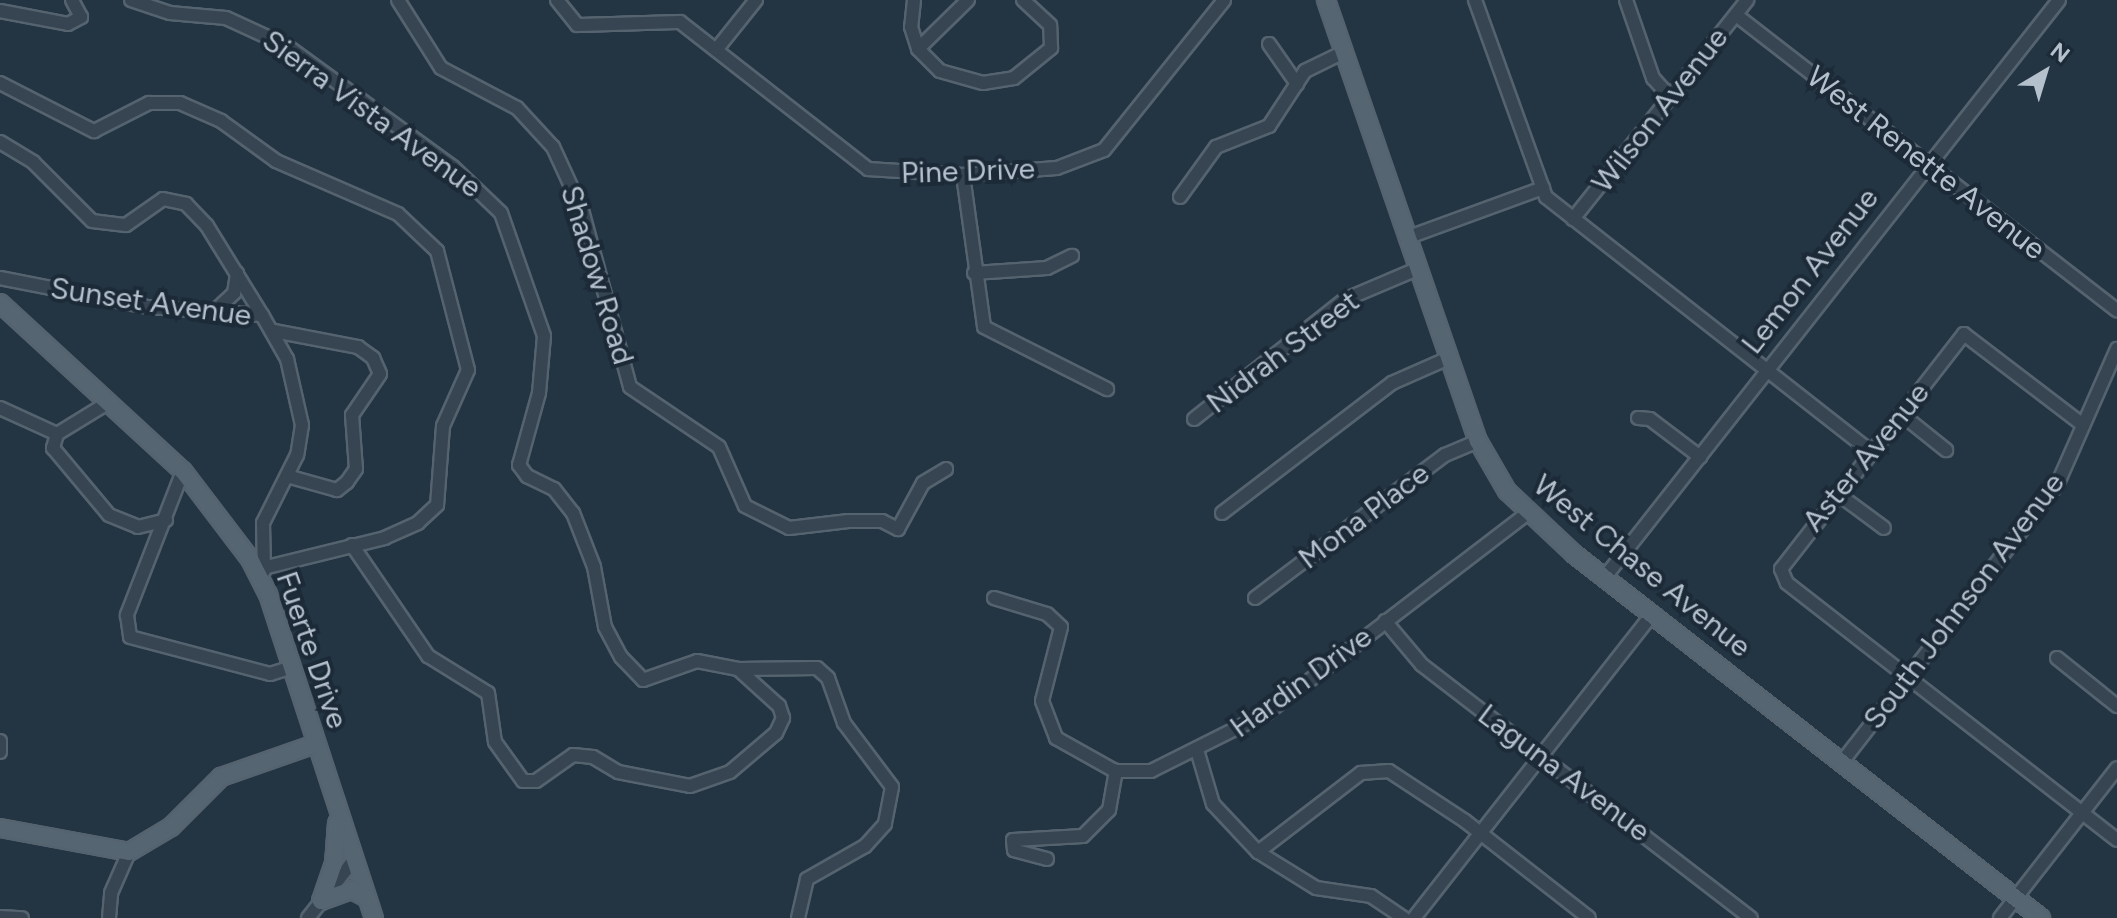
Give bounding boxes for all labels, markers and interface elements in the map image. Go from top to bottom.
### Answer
street label: Wilson Avenue [1584,20,1736,200]
street label: Sierra Vista Avenue [255,22,489,206]
north arrow [2005,32,2085,112]
text: N [2045,37,2075,69]
street label: West Renette Avenue [1800,59,2052,267]
street label: Pine Drive [900,151,1036,191]
street label: Shadow Road [553,181,641,369]
street label: Lemon Avenue [1734,181,1886,361]
street label: Sunset Avenue [48,270,254,334]
street label: Nidrah Street [1200,283,1366,421]
street label: Aster Avenue [1795,375,1937,539]
street label: Mona Place [1292,455,1436,577]
street label: South Johnson Avenue [1856,466,2072,736]
street label: West Chase Avenue [1526,467,1758,665]
street label: Fuerte Drive [268,567,356,733]
street label: Hardin Drive [1223,619,1379,745]
street label: Laguna Avenue [1471,697,1657,849]

